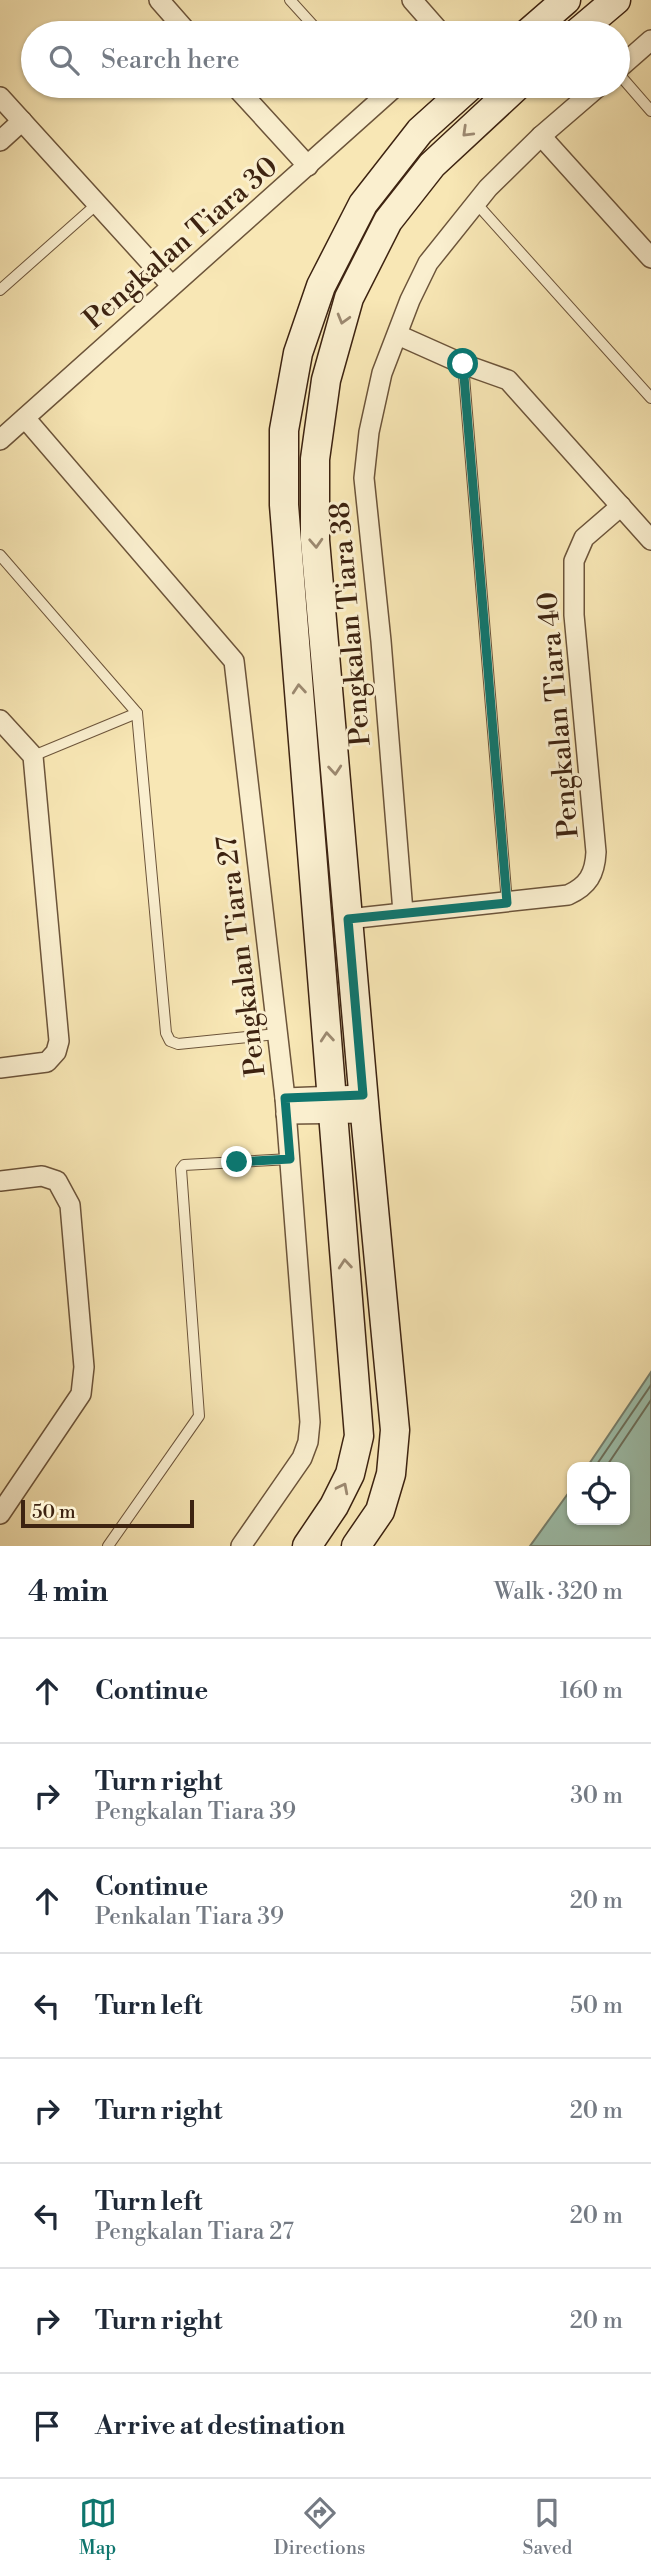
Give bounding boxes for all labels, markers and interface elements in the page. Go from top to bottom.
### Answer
search box [21,21,630,98]
icon: search [45,41,83,79]
text: Search here [101,44,240,76]
one-way arrow [462,123,475,136]
street label: Pengkalan Tiara 30 [77,149,285,337]
one-way arrow [336,313,351,325]
route start [447,348,478,379]
street label: Pengkalan Tiara 38 [322,500,379,747]
one-way arrow [308,538,323,549]
street label: Pengkalan Tiara 40 [530,590,587,840]
one-way arrow [292,683,307,694]
one-way arrow [327,765,342,776]
street label: Pengkalan Tiara 27 [209,834,274,1078]
one-way arrow [320,1032,335,1043]
route end [221,1146,252,1177]
one-way arrow [338,1258,353,1269]
map controls [567,1462,630,1525]
button: locate [567,1462,630,1525]
one-way arrow [335,1483,349,1495]
scale bar [21,1497,194,1529]
text: 50 m [32,1500,76,1524]
text: 4 min [28,1573,108,1611]
text: Walk · 320 m [494,1578,623,1606]
icon: ahead [28,1672,66,1710]
text: Continue [95,1675,208,1707]
text: 160 m [560,1677,623,1705]
text: Turn right [95,1766,223,1798]
icon: right [28,1777,66,1815]
text: 30 m [570,1782,623,1810]
text: Pengkalan Tiara 39 [95,1798,296,1826]
text: Continue [95,1871,208,1903]
icon: ahead [28,1882,66,1920]
text: 20 m [570,1887,623,1915]
text: Penkalan Tiara 39 [95,1903,284,1931]
icon: left [28,1987,66,2025]
text: Turn left [95,1990,203,2022]
text: 50 m [570,1992,623,2020]
icon: right [28,2092,66,2130]
text: Turn right [95,2095,223,2127]
text: 20 m [570,2097,623,2125]
text: Turn left [95,2186,203,2218]
icon: left [28,2197,66,2235]
text: 20 m [570,2202,623,2230]
text: Pengkalan Tiara 27 [95,2218,294,2246]
icon: right [28,2302,66,2340]
text: Turn right [95,2305,223,2337]
text: 20 m [570,2307,623,2335]
icon: arrive [28,2407,66,2445]
text: Arrive at destination [95,2410,345,2442]
tab: Map [79,2494,117,2560]
tab: Directions [274,2494,365,2560]
tab: Saved [523,2494,572,2560]

